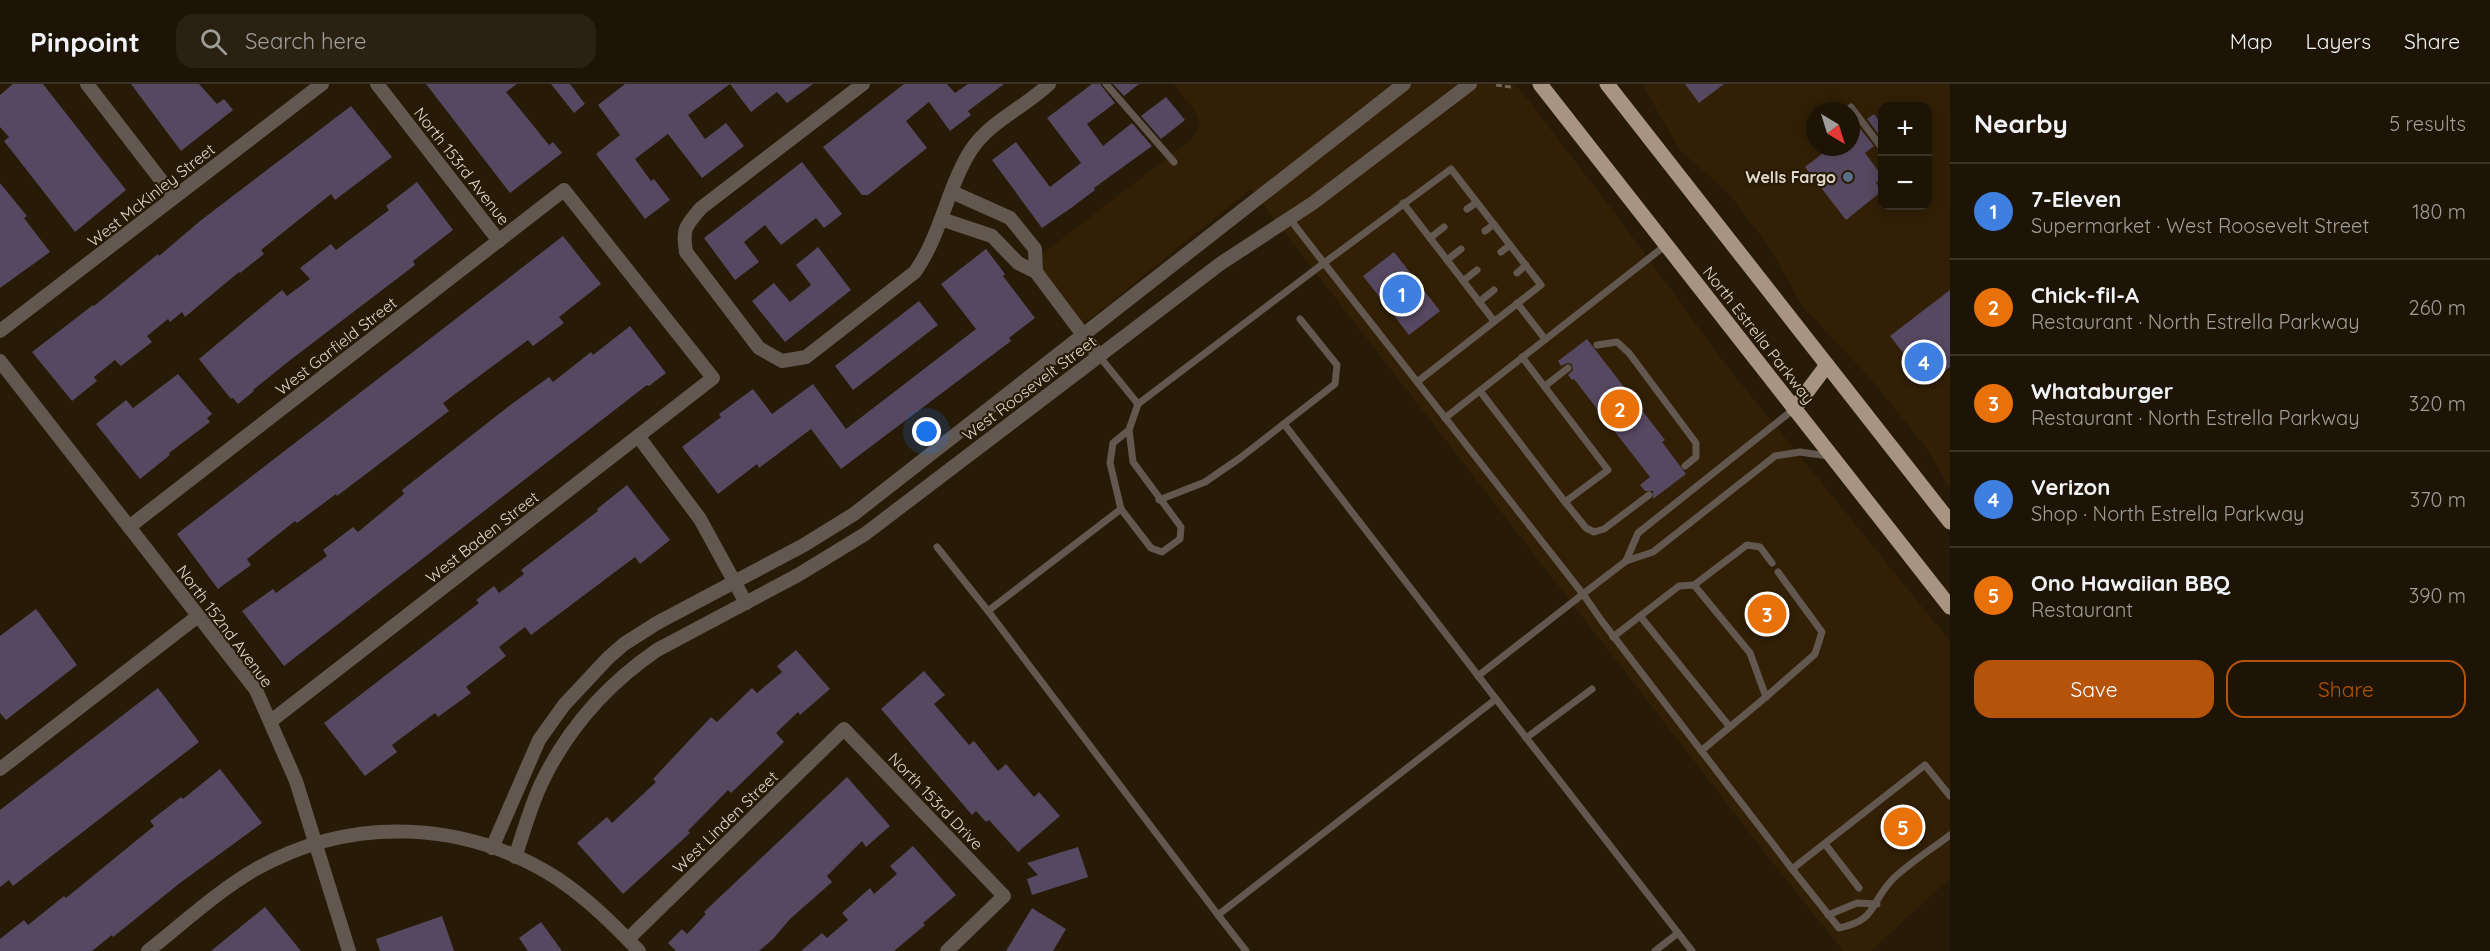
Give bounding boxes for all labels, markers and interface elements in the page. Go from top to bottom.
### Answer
search box [176,14,596,68]
text: Pinpoint [30,24,140,59]
icon: search [197,25,230,58]
text: Search here [245,27,366,55]
text: Map [2230,28,2273,54]
text: Layers [2306,28,2371,54]
text: Share [2404,28,2460,54]
north arrow [1806,102,1860,156]
map controls [1878,102,1932,210]
button: + [1878,102,1932,156]
street label: North 153rd Avenue [410,103,514,229]
text: Nearby [1974,107,2068,140]
text: 5 results [2389,111,2466,136]
street label: West McKinley Street [83,139,219,251]
button: − [1878,156,1932,210]
place label: Wells Fargo [1746,167,1836,187]
marker: Wells Fargo [1841,170,1855,184]
text: 7-Eleven [2031,185,2121,213]
text: 1 [1990,199,1997,224]
text: 180 m [2412,199,2466,224]
text: Supermarket · West Roosevelt Street [2031,213,2369,238]
street label: North Estrella Parkway [1699,262,1819,408]
pin: 1 [1382,272,1422,316]
text: Chick-fil-A [2031,281,2139,309]
street label: West Garfield Street [271,292,401,400]
text: 2 [1988,295,1999,320]
text: 260 m [2409,295,2466,320]
text: Restaurant · North Estrella Parkway [2031,309,2360,334]
street label: West Roosevelt Street [958,331,1100,445]
pin: 4 [1904,340,1944,384]
text: Whataburger [2031,377,2173,405]
pin: 2 [1600,386,1640,432]
text: 3 [1988,391,1999,416]
text: 320 m [2409,391,2466,416]
text: Restaurant · North Estrella Parkway [2031,405,2360,430]
your location [912,417,941,446]
text: Verizon [2031,473,2110,501]
street label: West Baden Street [422,487,542,587]
text: 4 [1988,487,1999,512]
text: 370 m [2410,487,2466,512]
text: Shop · North Estrella Parkway [2031,501,2304,526]
street label: North 152nd Avenue [173,561,277,691]
text: Ono Hawaiian BBQ [2031,569,2230,597]
text: 5 [1988,583,1999,608]
text: 390 m [2409,583,2466,608]
pin: 3 [1748,592,1786,636]
text: Restaurant [2031,597,2133,622]
button: Save [1974,660,2214,718]
button: Share [2226,660,2466,718]
street label: North 153rd Drive [884,748,988,854]
street label: West Linden Street [668,767,782,877]
pin: 5 [1884,804,1922,850]

